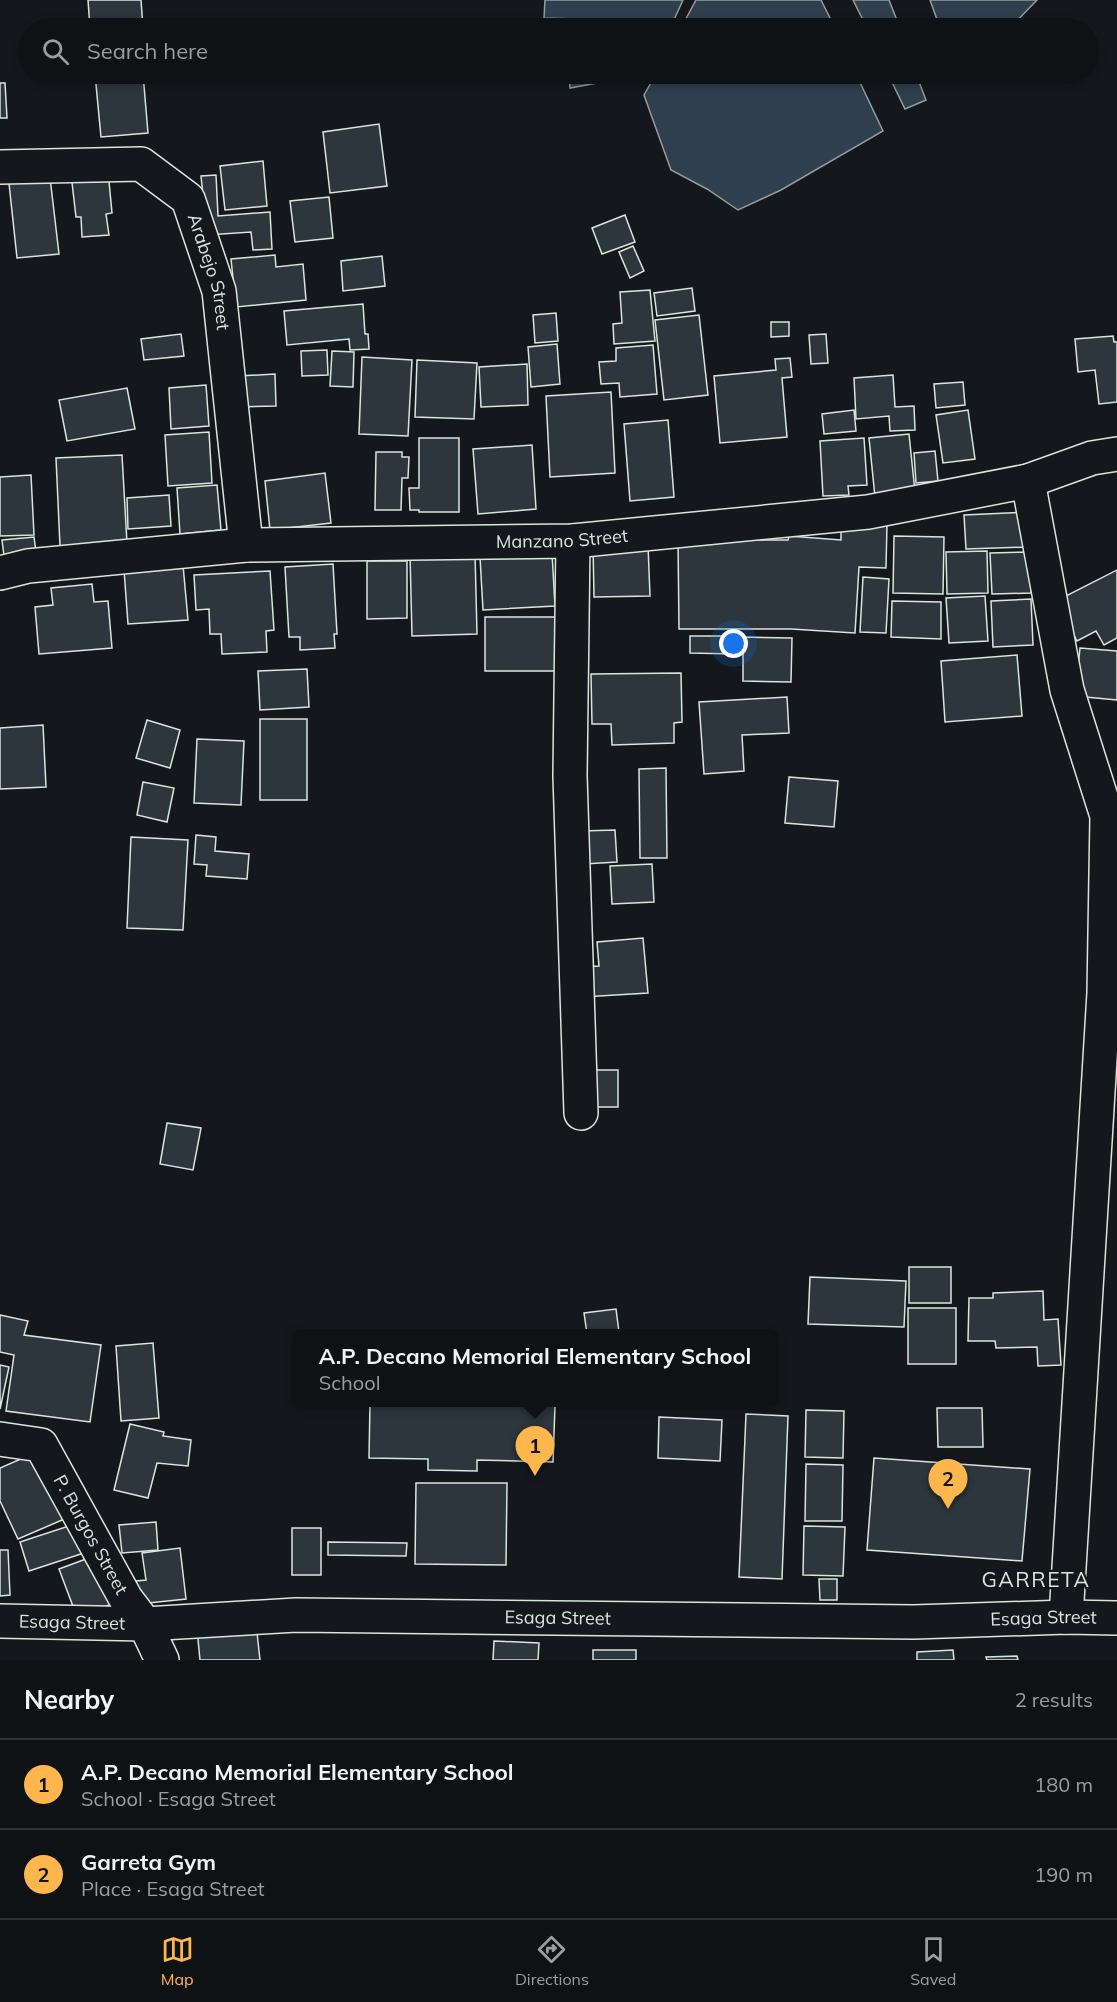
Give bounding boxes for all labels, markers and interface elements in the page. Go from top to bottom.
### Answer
search box [18,18,1099,84]
icon: search [39,35,72,68]
text: Search here [87,37,208,65]
street label: Arabejo Street [183,211,235,331]
street label: Manzano Street [496,524,629,553]
your location [719,629,748,658]
popup [292,1329,778,1407]
text: A.P. Decano Memorial Elementary School [319,1342,751,1370]
text: School [319,1370,380,1395]
pin: 1 [516,1426,554,1476]
pin: 2 [928,1460,968,1509]
street label: P. Burgos Street [49,1471,133,1598]
district label: GARRETA [982,1566,1090,1592]
street label: Esaga Street [504,1605,611,1630]
street label: Esaga Street [990,1605,1097,1630]
street label: Esaga Street [19,1609,125,1635]
text: Nearby [24,1683,114,1716]
text: 2 results [1015,1687,1093,1712]
text: A.P. Decano Memorial Elementary School [81,1758,514,1786]
text: 1 [38,1772,50,1797]
text: 180 m [1034,1772,1093,1797]
text: School · Esaga Street [81,1786,276,1811]
text: Garreta Gym [81,1848,216,1876]
text: 2 [38,1862,50,1887]
text: 190 m [1034,1862,1093,1887]
text: Place · Esaga Street [81,1876,265,1901]
tab: Map [161,1933,194,1989]
tab: Directions [515,1933,589,1989]
tab: Saved [910,1933,956,1989]

